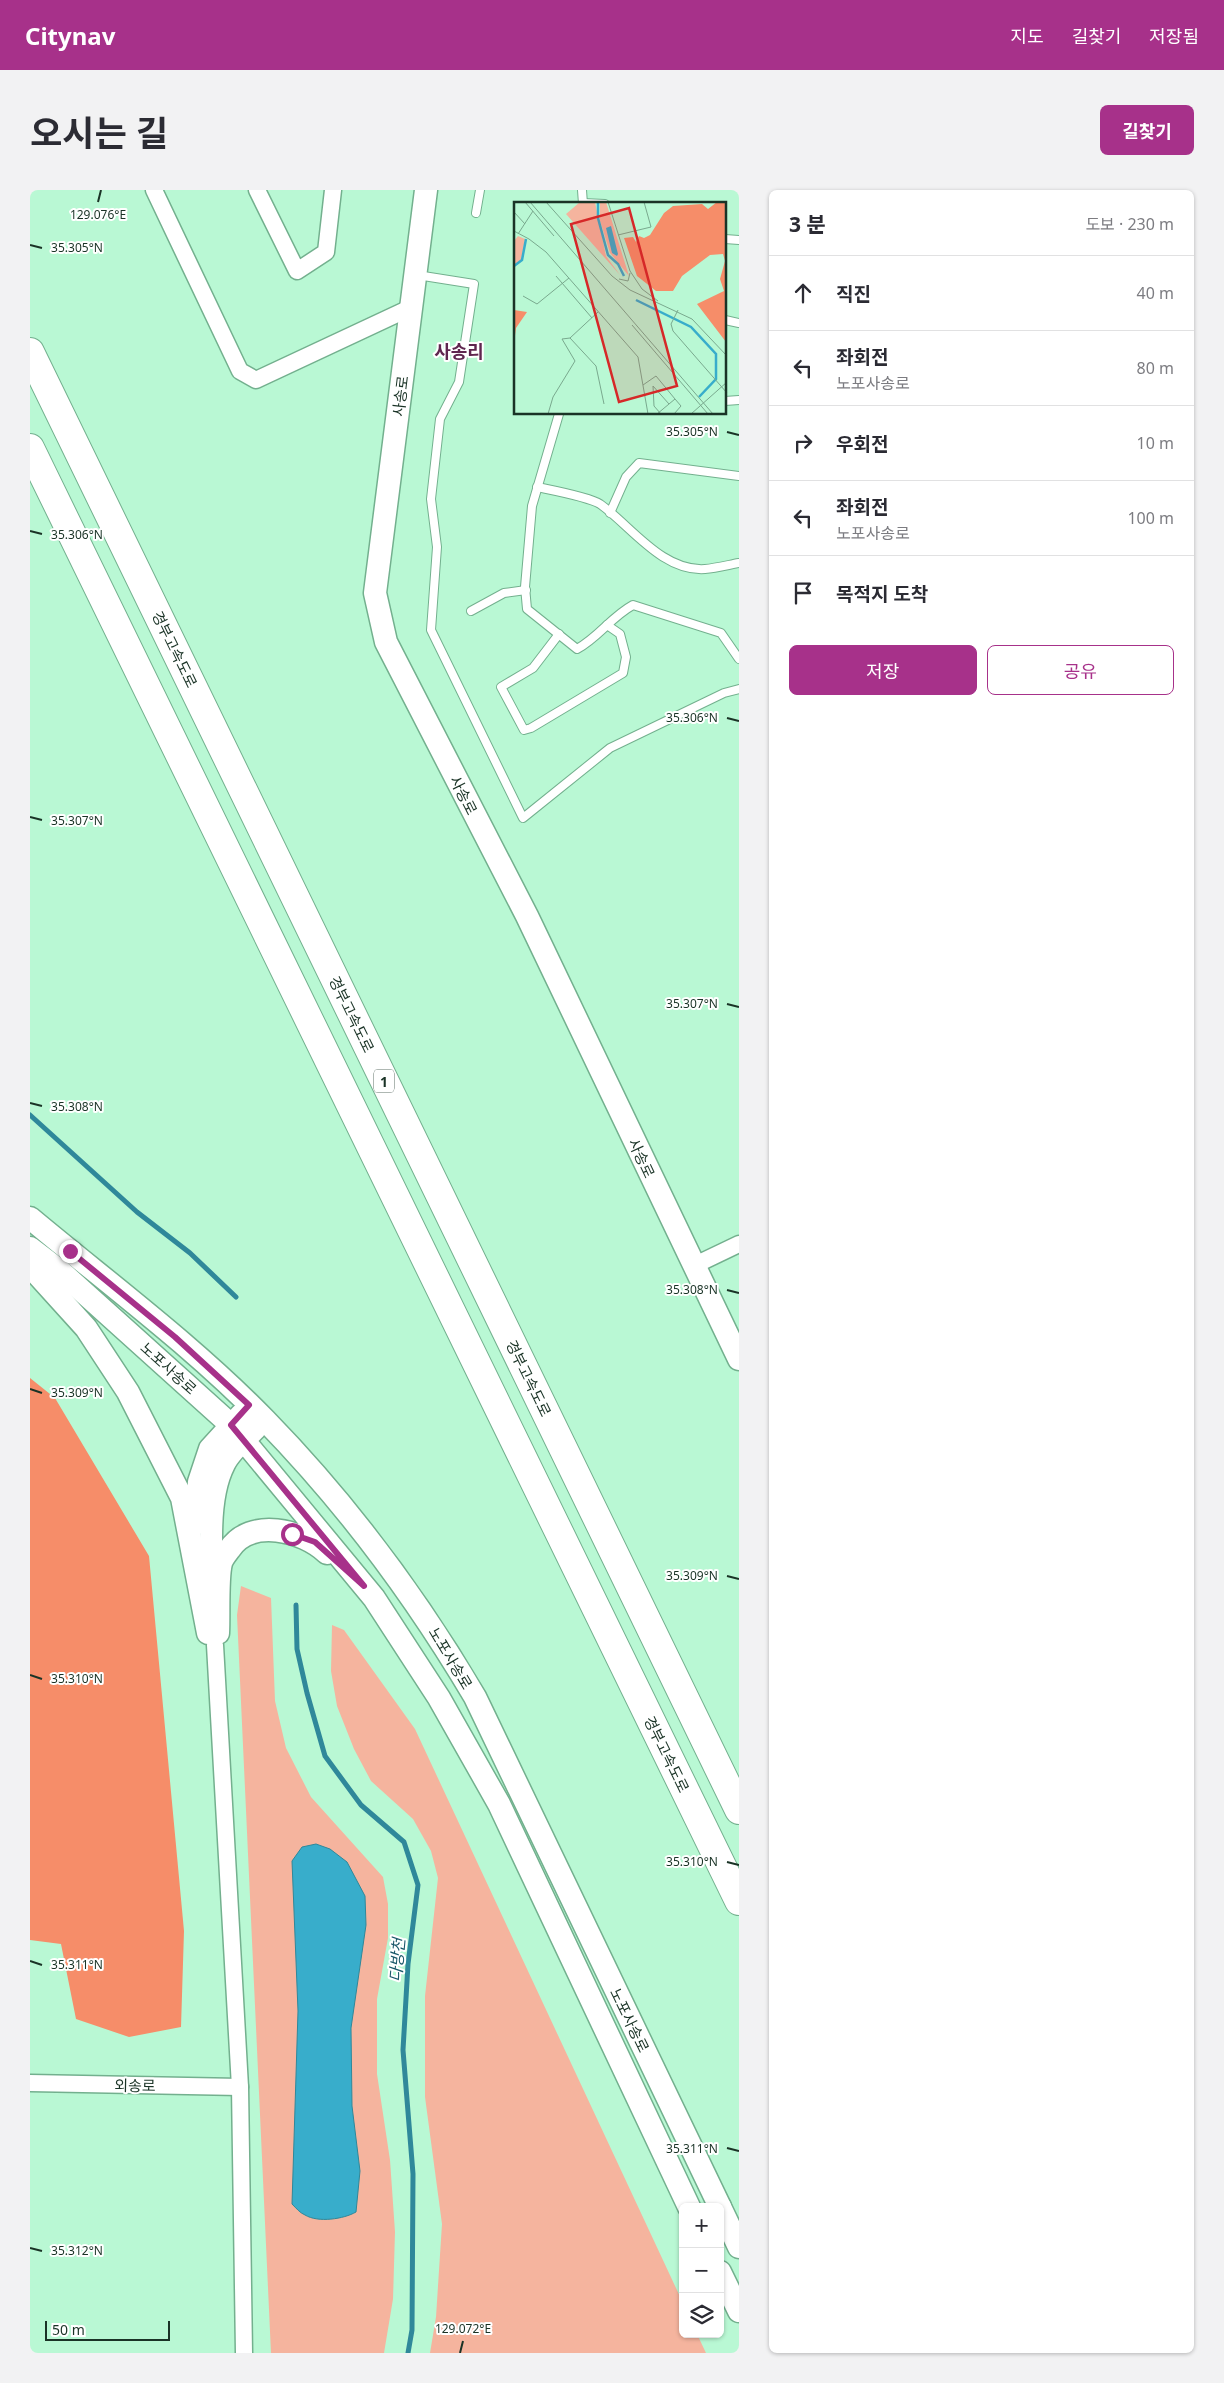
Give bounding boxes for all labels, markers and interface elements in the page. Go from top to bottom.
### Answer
text: Citynav [25,19,115,52]
text: 지도 [1011,24,1044,48]
text: 길찾기 [1072,24,1121,48]
text: 저장됨 [1149,24,1199,48]
button: 길찾기 [1100,105,1194,155]
text: 오시는 길 [30,109,168,156]
inset map [514,202,726,415]
text: 129.076°E [70,206,126,223]
text: 3 분 [789,210,826,238]
text: 도보 · 230 m [1085,213,1174,235]
text: 35.305°N [51,239,103,256]
icon: ahead [789,279,817,307]
text: 직진 [836,281,871,307]
text: 40 m [1137,282,1174,304]
district label: 사송리 [434,339,484,363]
text: 좌회전 [836,344,888,370]
icon: left [789,354,817,382]
text: 80 m [1137,357,1174,379]
text: 노포사송로 [836,372,910,394]
street label: 사송로 [388,374,412,418]
text: 35.305°N [666,423,718,440]
icon: right [789,429,817,457]
text: 우회전 [836,431,888,457]
text: 10 m [1137,432,1174,454]
text: 좌회전 [836,494,888,520]
icon: left [789,504,817,532]
text: 100 m [1127,507,1174,529]
text: 노포사송로 [836,522,910,544]
text: 35.306°N [51,526,103,543]
icon: arrive [789,579,817,607]
text: 목적지 도착 [836,581,928,607]
street label: 경부고속도로 [148,607,202,691]
button: 저장 [789,645,977,695]
button: 공유 [987,645,1174,695]
text: 35.306°N [666,709,718,726]
street label: 사송로 [446,772,482,818]
text: 35.307°N [51,812,103,829]
street label: 경부고속도로 [325,972,379,1056]
text: 35.307°N [666,995,718,1012]
road number: 1 [374,1069,394,1092]
text: 35.308°N [51,1098,103,1115]
street label: 사송로 [624,1135,660,1181]
route end [59,1240,82,1263]
text: 35.308°N [666,1281,718,1298]
street label: 경부고속도로 [502,1336,556,1420]
street label: 노포사송로 [137,1337,201,1399]
text: 35.309°N [51,1384,103,1401]
route start [281,1523,304,1546]
text: 35.309°N [666,1567,718,1584]
street label: 노포사송로 [425,1623,477,1693]
text: 35.310°N [51,1670,103,1687]
street label: 경부고속도로 [640,1712,694,1796]
text: 35.310°N [666,1853,718,1870]
water label: 다방천 [384,1935,410,1983]
text: 35.311°N [51,1956,103,1973]
street label: 노포사송로 [606,1985,654,2055]
street label: 외송로 [114,2075,156,2095]
text: 35.311°N [666,2140,718,2157]
map controls [679,2203,724,2338]
button: + [679,2203,724,2248]
text: 35.312°N [51,2242,103,2259]
button: − [679,2248,724,2293]
button: layers [679,2293,724,2338]
scale bar [45,2318,170,2341]
text: 50 m [52,2320,85,2339]
text: 129.072°E [435,2320,491,2337]

